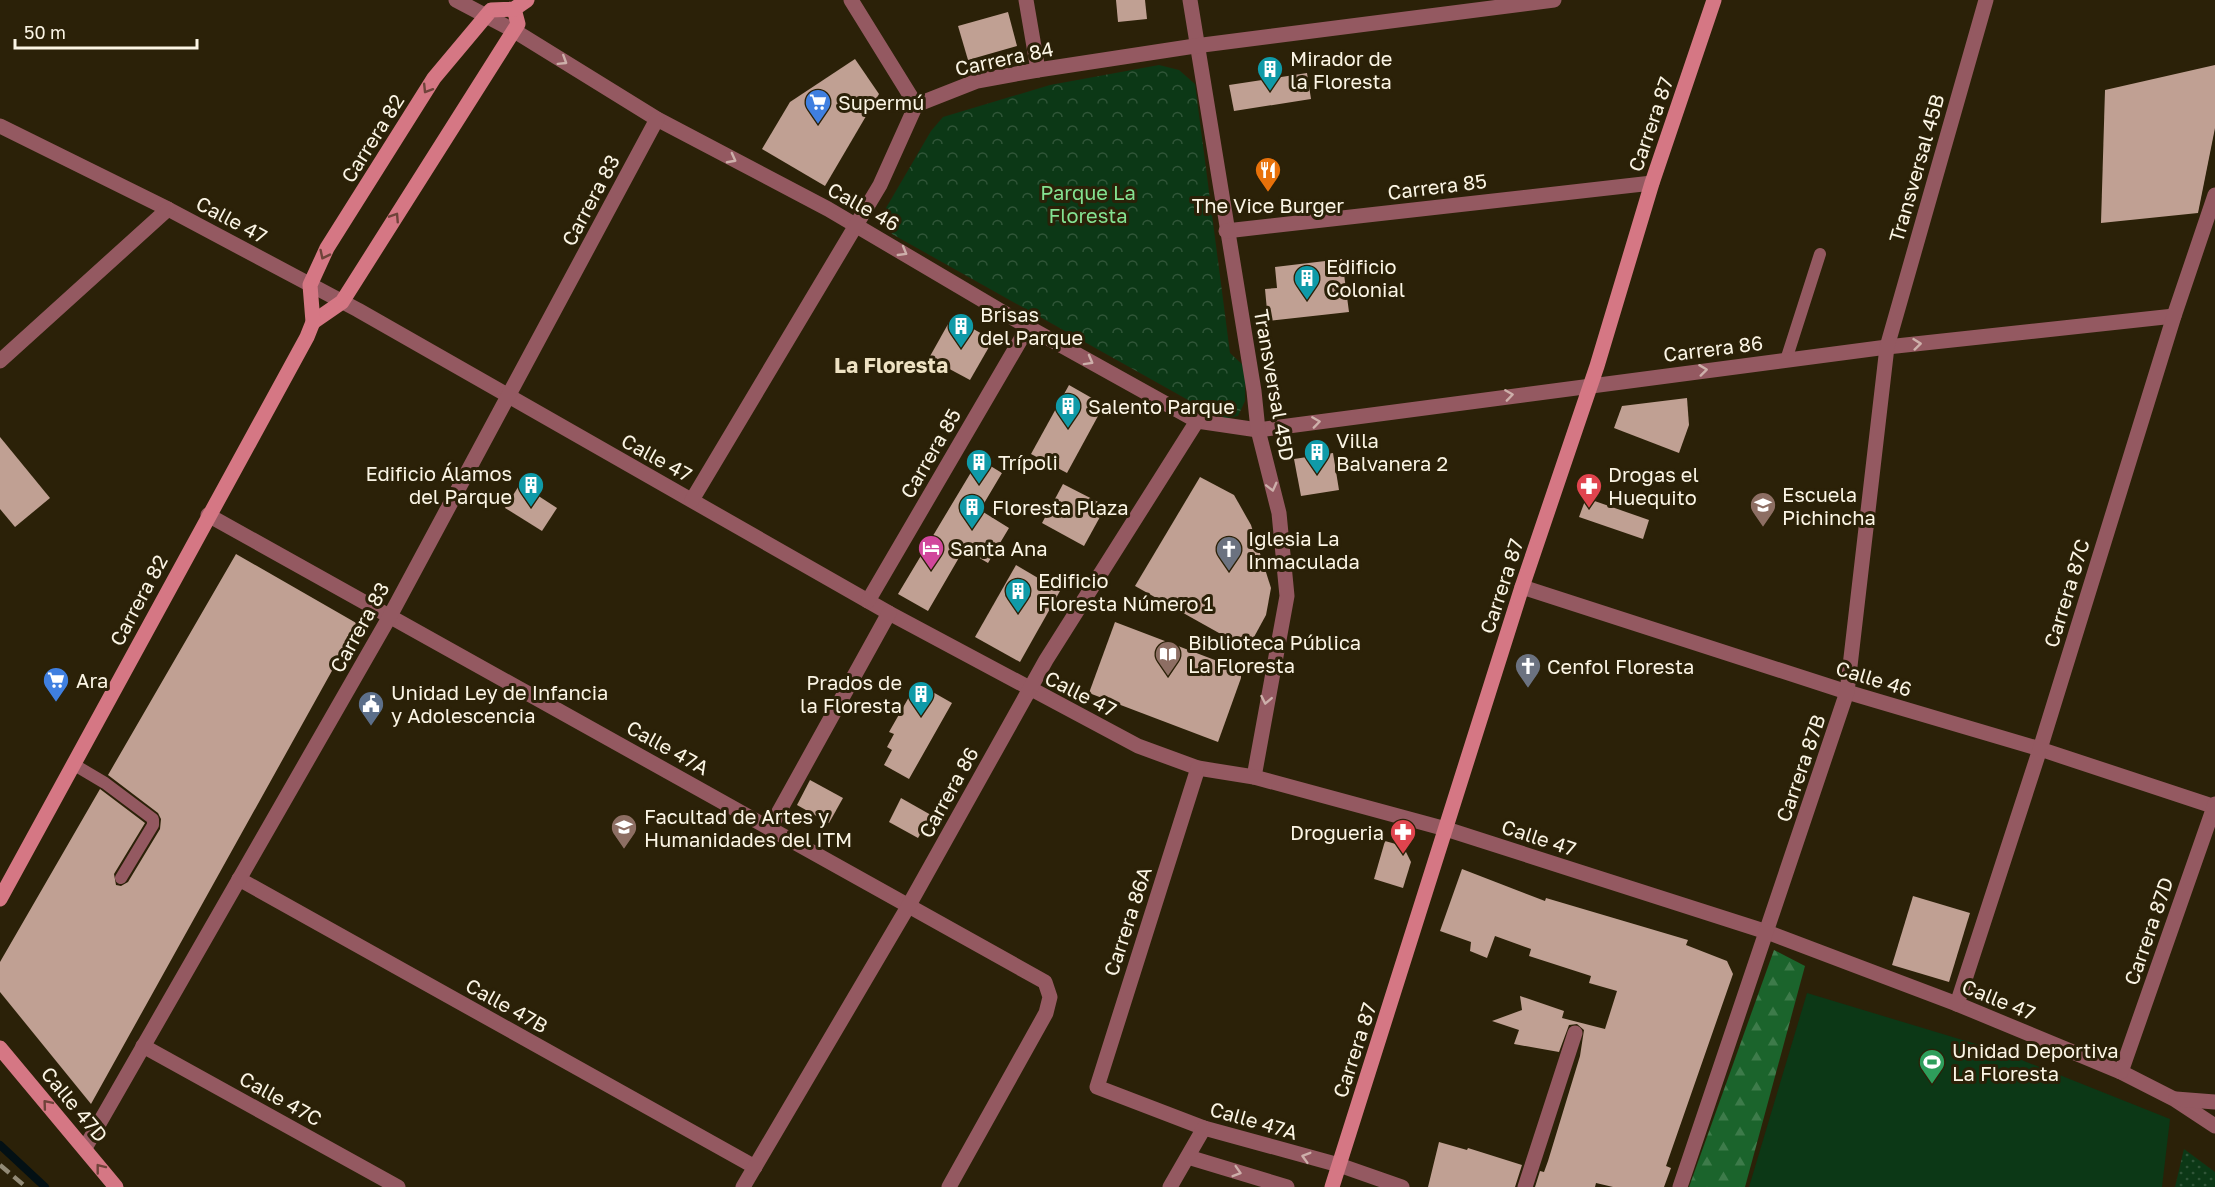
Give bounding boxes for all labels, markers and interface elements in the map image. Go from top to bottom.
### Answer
scale bar [15,12,196,50]
text: 50 m [24,21,66,43]
street label: Carrera 84 [952,36,1056,80]
place label: Mirador de la Floresta [1290,46,1392,93]
one-way arrow [557,54,567,66]
building icon: Mirador de la Floresta [1255,54,1285,92]
street label: Carrera 87 [1623,73,1677,175]
one-way arrow [423,82,434,93]
supermarket icon: Supermú [803,87,833,125]
street label: Carrera 82 [335,89,409,187]
place label: Supermú [838,90,924,114]
street label: Transversal 45B [1883,91,1949,245]
street label: Carrera 83 [556,150,624,250]
one-way arrow [726,151,737,163]
restaurant icon: The Vice Burger [1253,155,1283,193]
street label: Carrera 85 [1386,168,1488,204]
street label: Calle 46 [824,176,904,236]
park label: Parque La Floresta [1040,180,1136,227]
street label: Calle 47 [192,190,272,248]
place label: The Vice Burger [1192,193,1344,217]
one-way arrow [388,212,399,223]
one-way arrow [897,245,907,257]
one-way arrow [320,249,332,260]
place label: Edificio Colonial [1326,254,1405,301]
building icon: Edificio Colonial [1292,263,1322,301]
place label: Brisas del Parque [980,302,1083,349]
street label: Transversal 45D [1250,307,1300,463]
building icon: Brisas del Parque [946,311,976,349]
street label: Carrera 86 [1662,330,1764,366]
one-way arrow [1913,338,1922,350]
district label: La Floresta [834,352,948,378]
one-way arrow [1083,354,1093,365]
one-way arrow [1698,364,1707,377]
one-way arrow [1505,390,1514,402]
building icon: Salento Parque [1053,391,1083,429]
place label: Salento Parque [1088,394,1235,418]
street label: Carrera 85 [895,404,965,502]
one-way arrow [1312,416,1321,428]
street label: Calle 47 [618,428,696,486]
place label: Villa Balvanera 2 [1336,428,1448,475]
building icon: Villa Balvanera 2 [1302,437,1332,475]
building icon: Trípoli [964,447,994,485]
place label: Trípoli [998,450,1058,474]
place label: Edificio Álamos del Parque [365,461,512,508]
place label: Drogas el Huequito [1608,462,1699,509]
building icon: Edificio Álamos del Parque [516,470,546,508]
pharmacy icon: Drogas el Huequito [1574,471,1604,509]
one-way arrow [1265,481,1278,491]
place label: Escuela Pichincha [1782,482,1876,529]
school or university icon: Escuela Pichincha [1748,490,1778,528]
building icon: Floresta Plaza [957,492,987,530]
place label: Floresta Plaza [992,495,1129,519]
place label: Iglesia La Inmaculada [1248,526,1360,573]
hotel icon: Santa Ana [916,533,946,571]
church icon: Iglesia La Inmaculada [1214,534,1244,572]
street label: Carrera 87 [1474,535,1528,637]
place label: Santa Ana [950,536,1048,560]
street label: Carrera 87C [2038,536,2094,650]
street label: Carrera 82 [104,550,172,650]
place label: Edificio Floresta Número 1 [1038,568,1213,615]
building icon: Edificio Floresta Número 1 [1003,576,1033,614]
street label: Carrera 83 [324,578,394,676]
place label: Biblioteca Pública La Floresta [1188,630,1361,677]
library icon: Biblioteca Pública La Floresta [1153,639,1183,677]
church icon: Cenfol Floresta [1513,651,1543,689]
place label: Cenfol Floresta [1547,654,1694,678]
street label: Calle 46 [1833,655,1915,701]
supermarket icon: Ara [41,665,71,703]
street label: Calle 47 [1041,665,1121,721]
place label: Ara [76,668,108,692]
place label: Prados de la Floresta [800,670,902,717]
building icon: Prados de la Floresta [906,679,936,717]
place label: Unidad Ley de Infancia y Adolescencia [391,680,608,727]
public building icon: Unidad Ley de Infancia y Adolescencia [356,689,386,727]
one-way arrow [1260,694,1273,704]
street label: Carrera 87B [1770,711,1830,825]
street label: Calle 47A [623,715,713,779]
street label: Carrera 86 [913,742,983,842]
place label: Facultad de Artes y Humanidades del ITM [644,804,852,851]
school or university icon: Facultad de Artes y Humanidades del ITM [609,812,639,850]
street label: Calle 47 [1499,814,1579,860]
pharmacy icon: Drogueria [1388,817,1418,855]
place label: Drogueria [1290,820,1384,844]
street label: Carrera 86A [1098,863,1156,979]
street label: Carrera 87D [2118,874,2178,988]
street label: Calle 47B [462,973,552,1037]
street label: Calle 47 [1959,973,2039,1025]
street label: Carrera 87 [1327,999,1381,1101]
place label: Unidad Deportiva La Floresta [1952,1038,2119,1085]
sports icon: Unidad Deportiva La Floresta [1917,1047,1947,1085]
street label: Calle 47D [37,1061,113,1147]
street label: Calle 47C [236,1066,326,1130]
street label: Calle 47A [1207,1096,1301,1144]
one-way arrow [43,1100,54,1111]
one-way arrow [1301,1152,1312,1164]
one-way arrow [97,1164,108,1175]
one-way arrow [1231,1165,1242,1177]

